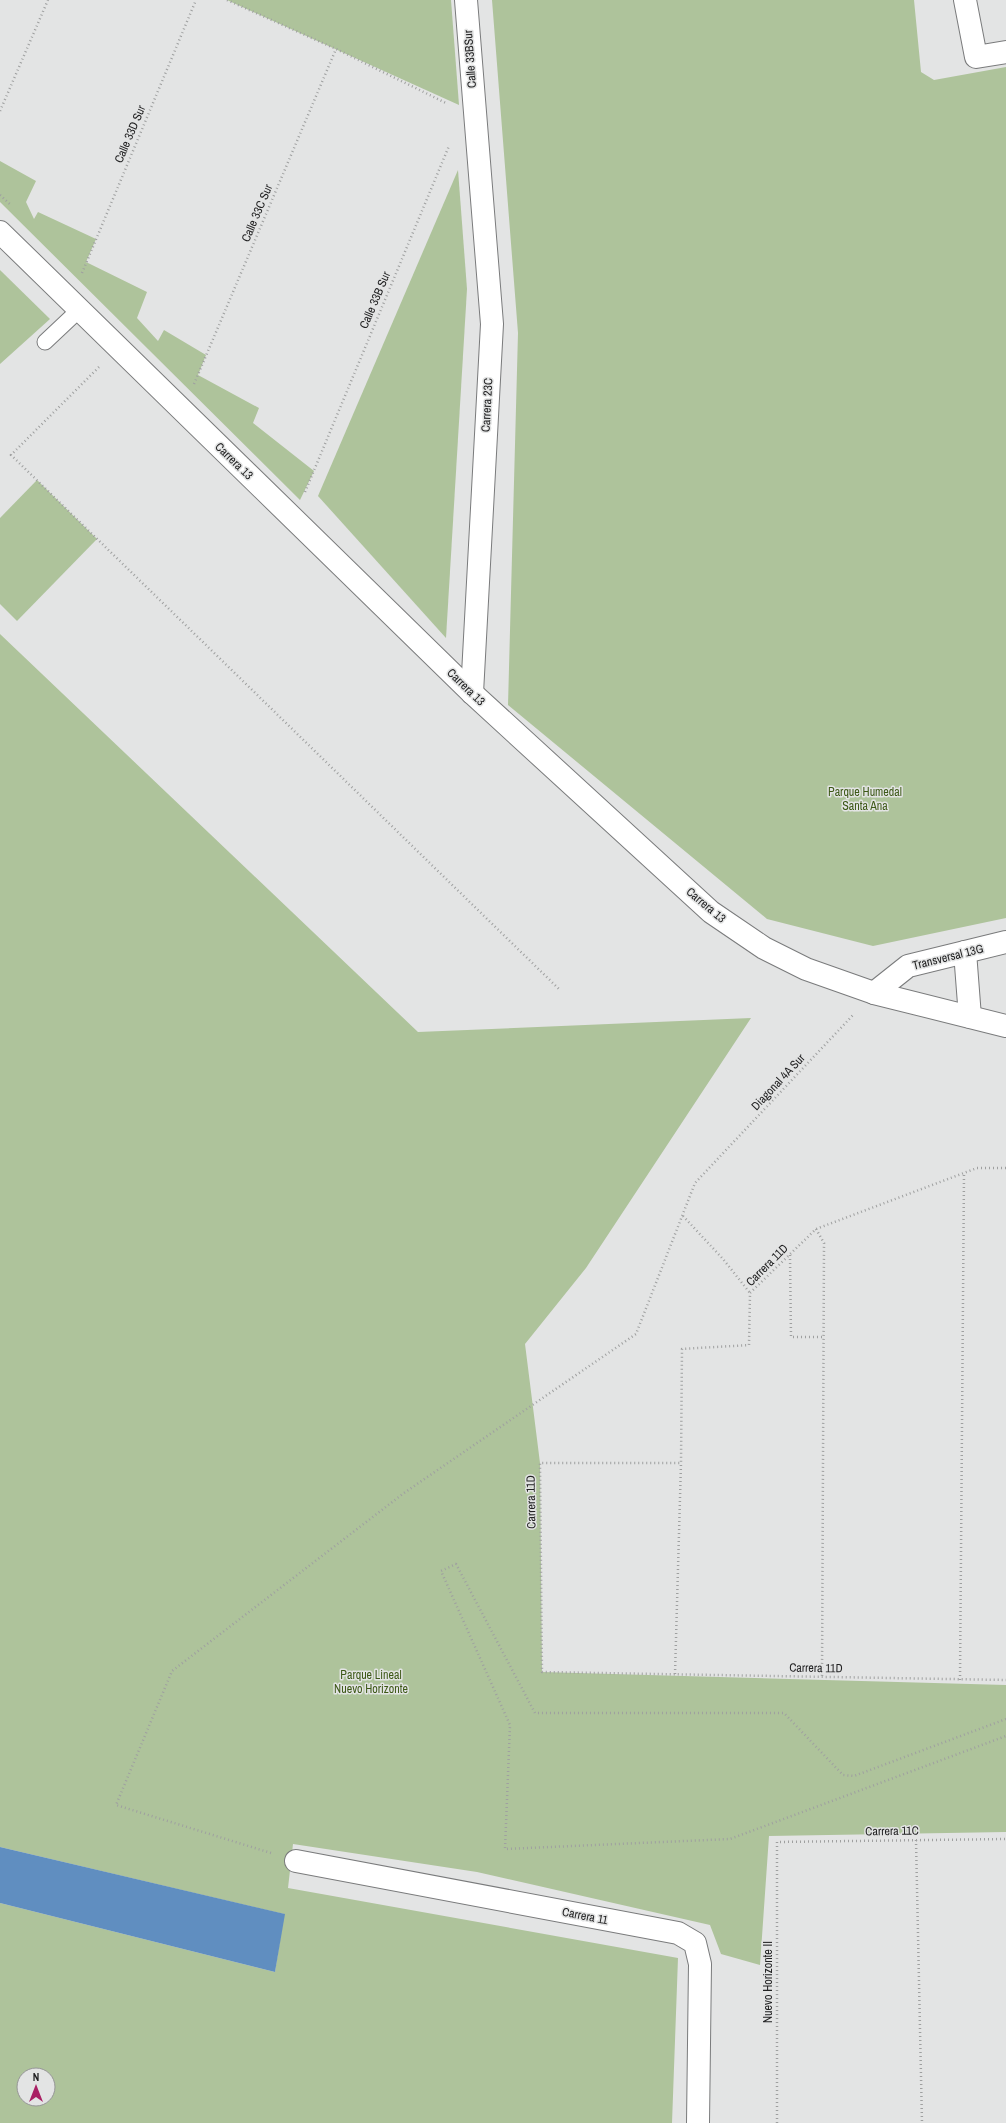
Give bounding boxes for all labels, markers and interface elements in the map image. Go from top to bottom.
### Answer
street label: Calle 33BSur [460,29,480,88]
street label: Calle 33D Sur [111,102,150,165]
street label: Calle 33C Sur [238,181,277,244]
street label: Calle 33B Sur [356,268,395,331]
street label: Carrera 23C [478,378,496,432]
street label: Carrera 13 [212,439,256,483]
street label: Carrera 13 [444,665,488,709]
park label: Parque Humedal Santa Ana [828,784,902,814]
street label: Carrera 13 [683,884,729,926]
street label: Transversal 13G [911,940,985,974]
street label: Diagonal 4A Sur [748,1050,809,1114]
street label: Carrera 11D [742,1240,792,1290]
street label: Carrera 11D [523,1475,539,1529]
street label: Carrera 11D [789,1660,843,1676]
park label: Parque Lineal Nuevo Horizonte [334,1667,408,1697]
street label: Carrera 11C [865,1823,919,1839]
street label: Carrera 11 [561,1904,610,1928]
street label: Nuevo Horizonte II [760,1941,776,2023]
north arrow [16,2067,56,2107]
text: N [33,2070,39,2084]

